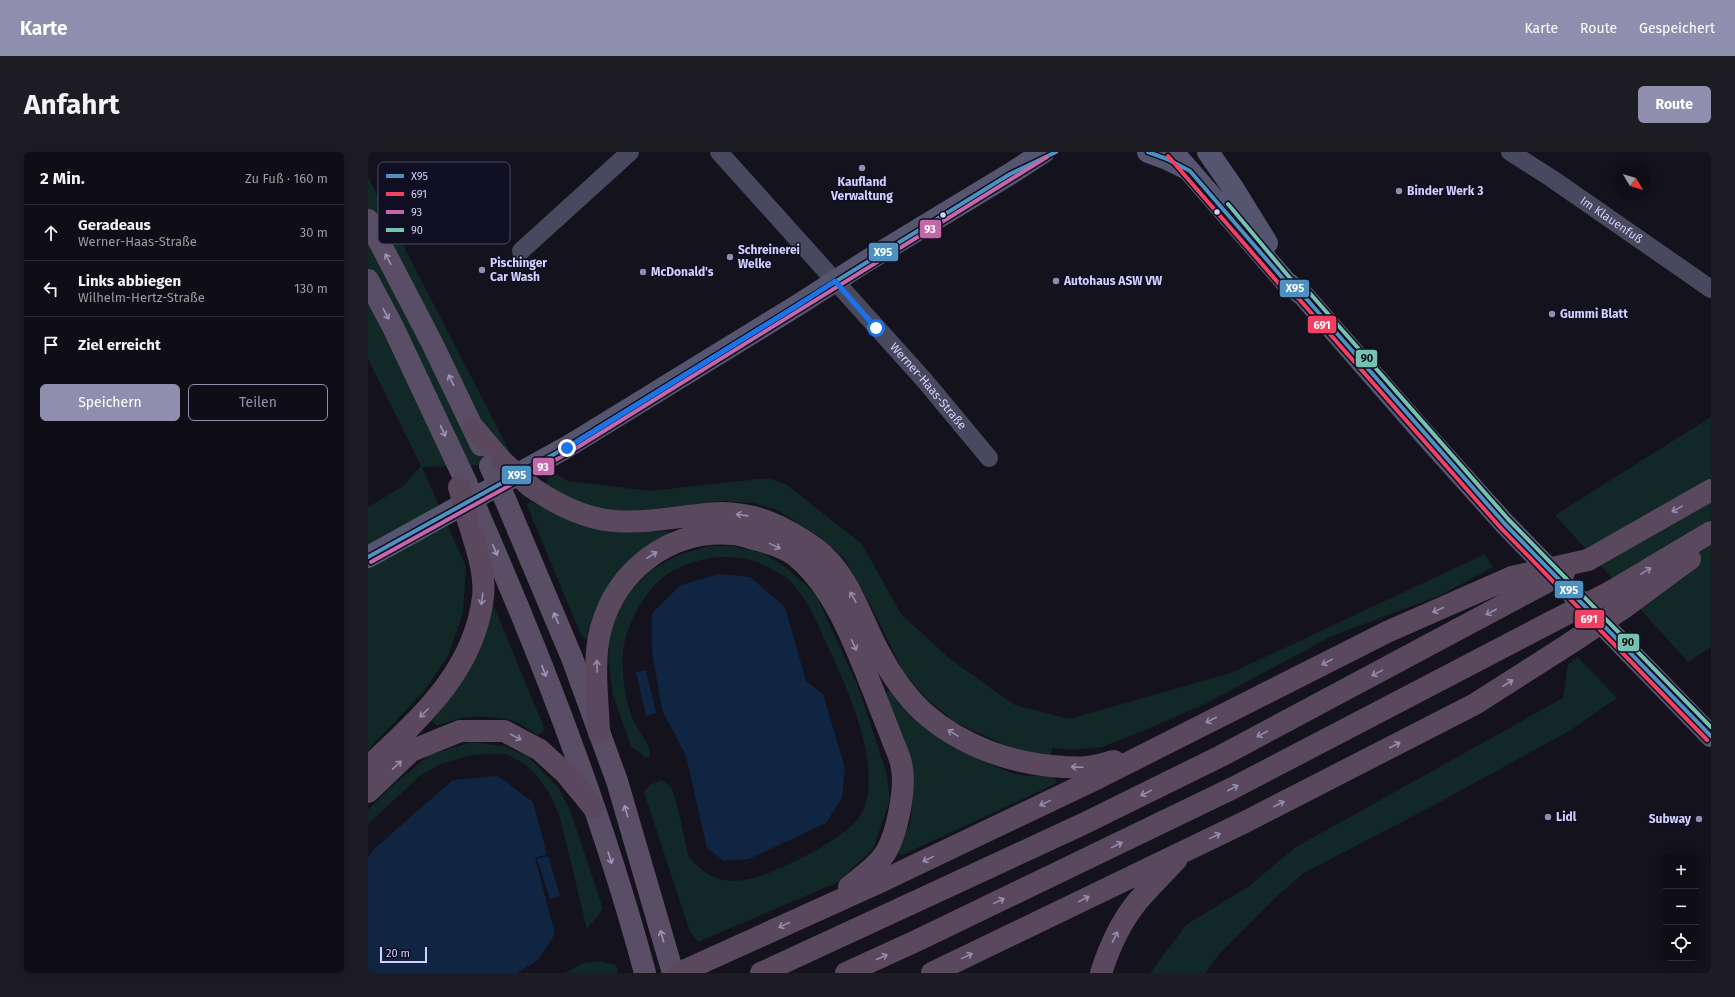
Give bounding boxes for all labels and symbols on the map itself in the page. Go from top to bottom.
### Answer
legend [378,162,510,244]
marker: Kaufland Verwaltung [857,163,867,173]
north arrow [1615,164,1651,200]
text: X95 [411,170,429,183]
place label: Kaufland Verwaltung [830,175,893,203]
place label: Binder Werk 3 [1407,184,1483,198]
marker: Binder Werk 3 [1394,186,1404,196]
text: 691 [411,188,427,201]
street label: Im Klauenfuß [1577,193,1645,246]
text: 93 [411,206,422,219]
unlabelled marker [1212,207,1222,217]
unlabelled marker [938,210,948,220]
line badge: 93 [919,219,942,239]
text: 93 [924,223,936,236]
text: 90 [411,224,423,237]
line badge: X95 [868,242,899,262]
place label: Schreinerei Welke [738,243,800,271]
text: X95 [873,246,892,259]
marker: Schreinerei Welke [725,252,735,262]
one-way arrow [384,253,391,265]
place label: Pischinger Car Wash [490,256,547,284]
marker: Pischinger Car Wash [477,265,487,275]
place label: McDonald's [651,265,714,279]
marker: McDonald's [638,267,648,277]
place label: Autohaus ASW VW [1063,274,1163,288]
marker: Autohaus ASW VW [1051,276,1061,286]
line badge: X95 [1279,279,1310,298]
text: X95 [1285,282,1304,295]
place label: Gummi Blatt [1560,307,1628,321]
one-way arrow [383,308,390,320]
marker: Gummi Blatt [1547,309,1557,319]
line badge: 691 [1307,315,1337,334]
route start [867,319,885,337]
text: 691 [1313,319,1331,332]
street label: Werner-Haas-Straße [887,340,969,432]
line badge: 90 [1355,349,1378,368]
text: 90 [1361,352,1374,365]
one-way arrow [446,375,454,387]
one-way arrow [440,425,447,437]
route end [558,439,576,457]
line badge: 93 [532,457,555,476]
text: 93 [537,461,549,474]
line badge: X95 [501,465,532,485]
text: X95 [507,469,526,482]
one-way arrow [1671,506,1683,514]
one-way arrow [736,511,749,519]
one-way arrow [769,543,781,550]
one-way arrow [492,544,499,556]
one-way arrow [646,551,657,559]
one-way arrow [1640,566,1652,574]
line badge: X95 [1554,580,1584,599]
text: X95 [1559,584,1578,597]
one-way arrow [478,592,485,605]
one-way arrow [849,592,856,604]
one-way arrow [1432,606,1444,614]
one-way arrow [1486,608,1498,616]
line badge: 691 [1574,609,1605,629]
one-way arrow [551,613,559,625]
text: 691 [1580,613,1598,626]
line badge: 90 [1617,633,1640,652]
text: 90 [1622,636,1635,649]
one-way arrow [851,639,858,651]
one-way arrow [1322,659,1334,666]
one-way arrow [593,660,601,673]
one-way arrow [540,664,548,676]
one-way arrow [1371,670,1383,677]
one-way arrow [1502,678,1514,686]
one-way arrow [419,708,429,718]
one-way arrow [1205,717,1217,724]
one-way arrow [948,729,959,737]
one-way arrow [1256,731,1268,739]
one-way arrow [509,734,521,741]
one-way arrow [1389,741,1401,748]
one-way arrow [391,761,401,770]
one-way arrow [1071,763,1084,771]
one-way arrow [1227,784,1239,791]
one-way arrow [1141,790,1153,797]
one-way arrow [1039,800,1051,807]
one-way arrow [1273,800,1285,807]
one-way arrow [622,804,629,817]
place label: Lidl [1556,810,1577,824]
marker: Lidl [1543,812,1553,822]
place label: Subway [1649,812,1692,826]
marker: Subway [1694,814,1704,824]
one-way arrow [1208,832,1220,840]
one-way arrow [1110,841,1122,848]
one-way arrow [607,851,614,864]
one-way arrow [922,856,934,863]
one-way arrow [1078,895,1090,902]
one-way arrow [993,897,1005,905]
one-way arrow [778,922,790,929]
one-way arrow [658,929,665,942]
one-way arrow [1112,931,1120,943]
scale bar [380,945,427,964]
one-way arrow [961,952,973,959]
one-way arrow [875,953,887,960]

